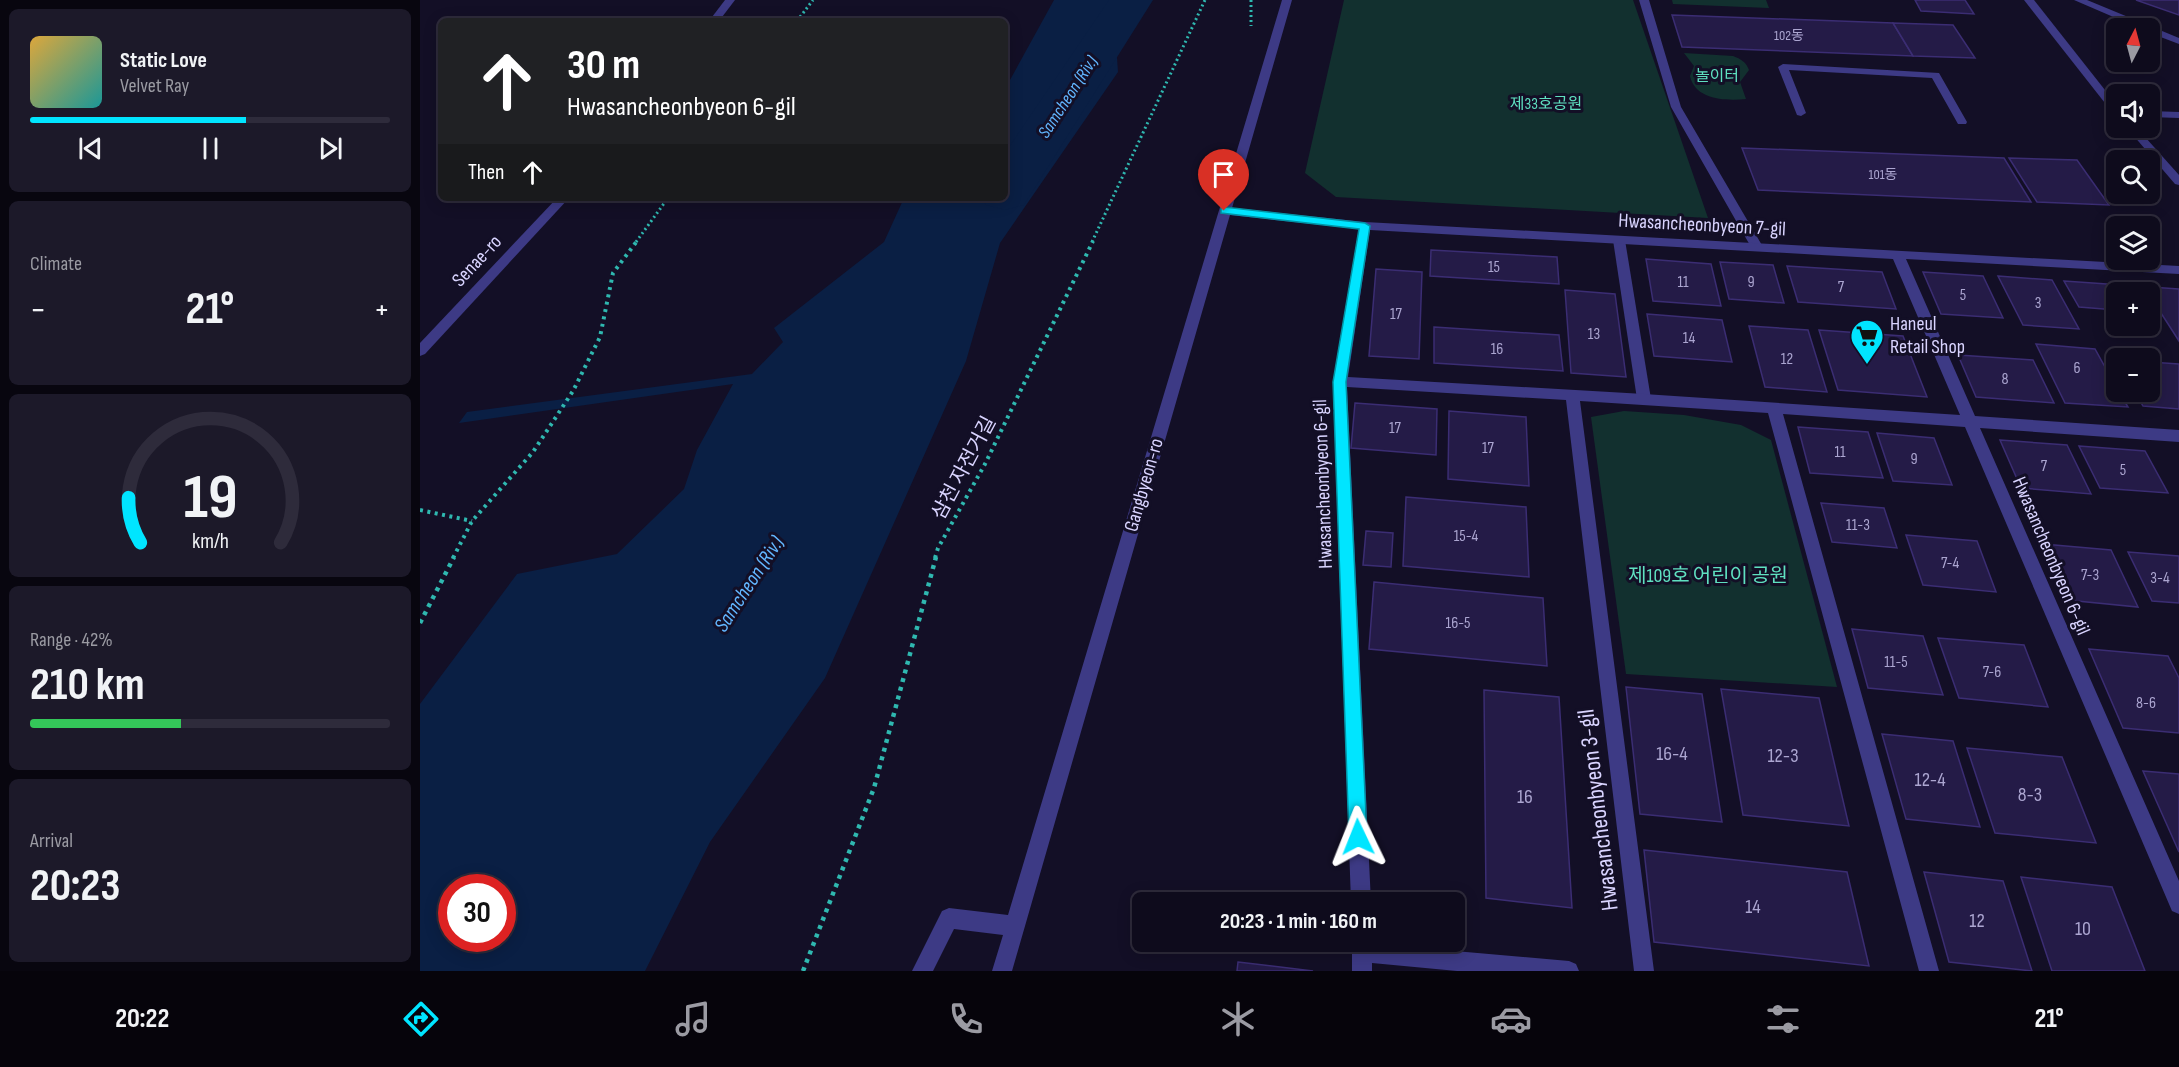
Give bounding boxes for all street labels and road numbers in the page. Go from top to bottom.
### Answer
street label: Hwasancheonbyeon 7-gil [1618,209,1786,241]
street label: Senae-ro [447,230,507,292]
street label: Hwasancheonbyeon 6-gil [1308,399,1338,569]
street label: 삼천 자전거길 [927,412,1001,524]
street label: Gangbyeon-ro [1119,436,1169,534]
street label: Hwasancheonbyeon 6-gil [2007,473,2095,639]
street label: Hwasancheonbyeon 3-gil [1571,708,1625,912]

